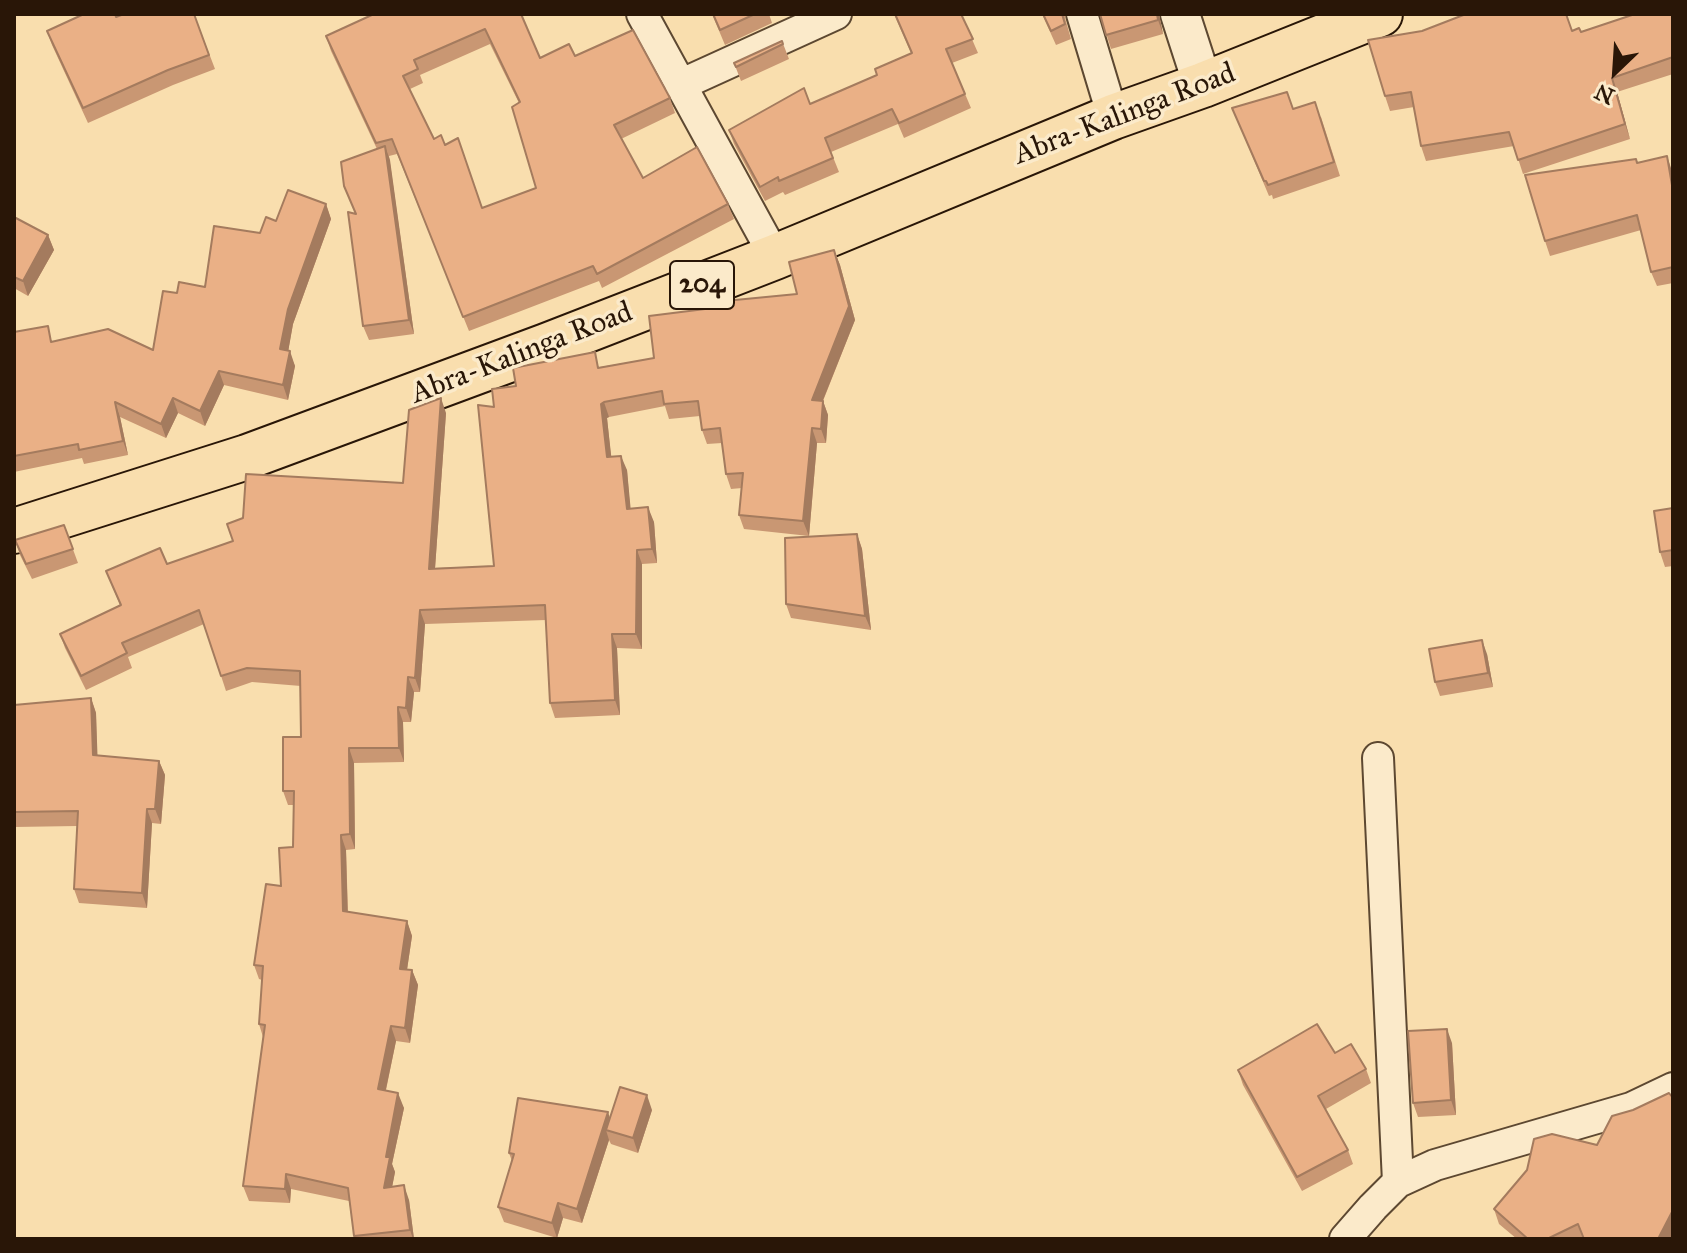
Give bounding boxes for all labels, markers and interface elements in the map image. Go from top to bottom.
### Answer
north arrow [1575,32,1655,112]
street label: Abra-Kalinga Road [1009,56,1241,174]
text: N [1590,78,1619,110]
road number: 204 [670,261,734,309]
street label: Abra-Kalinga Road [406,295,638,413]

